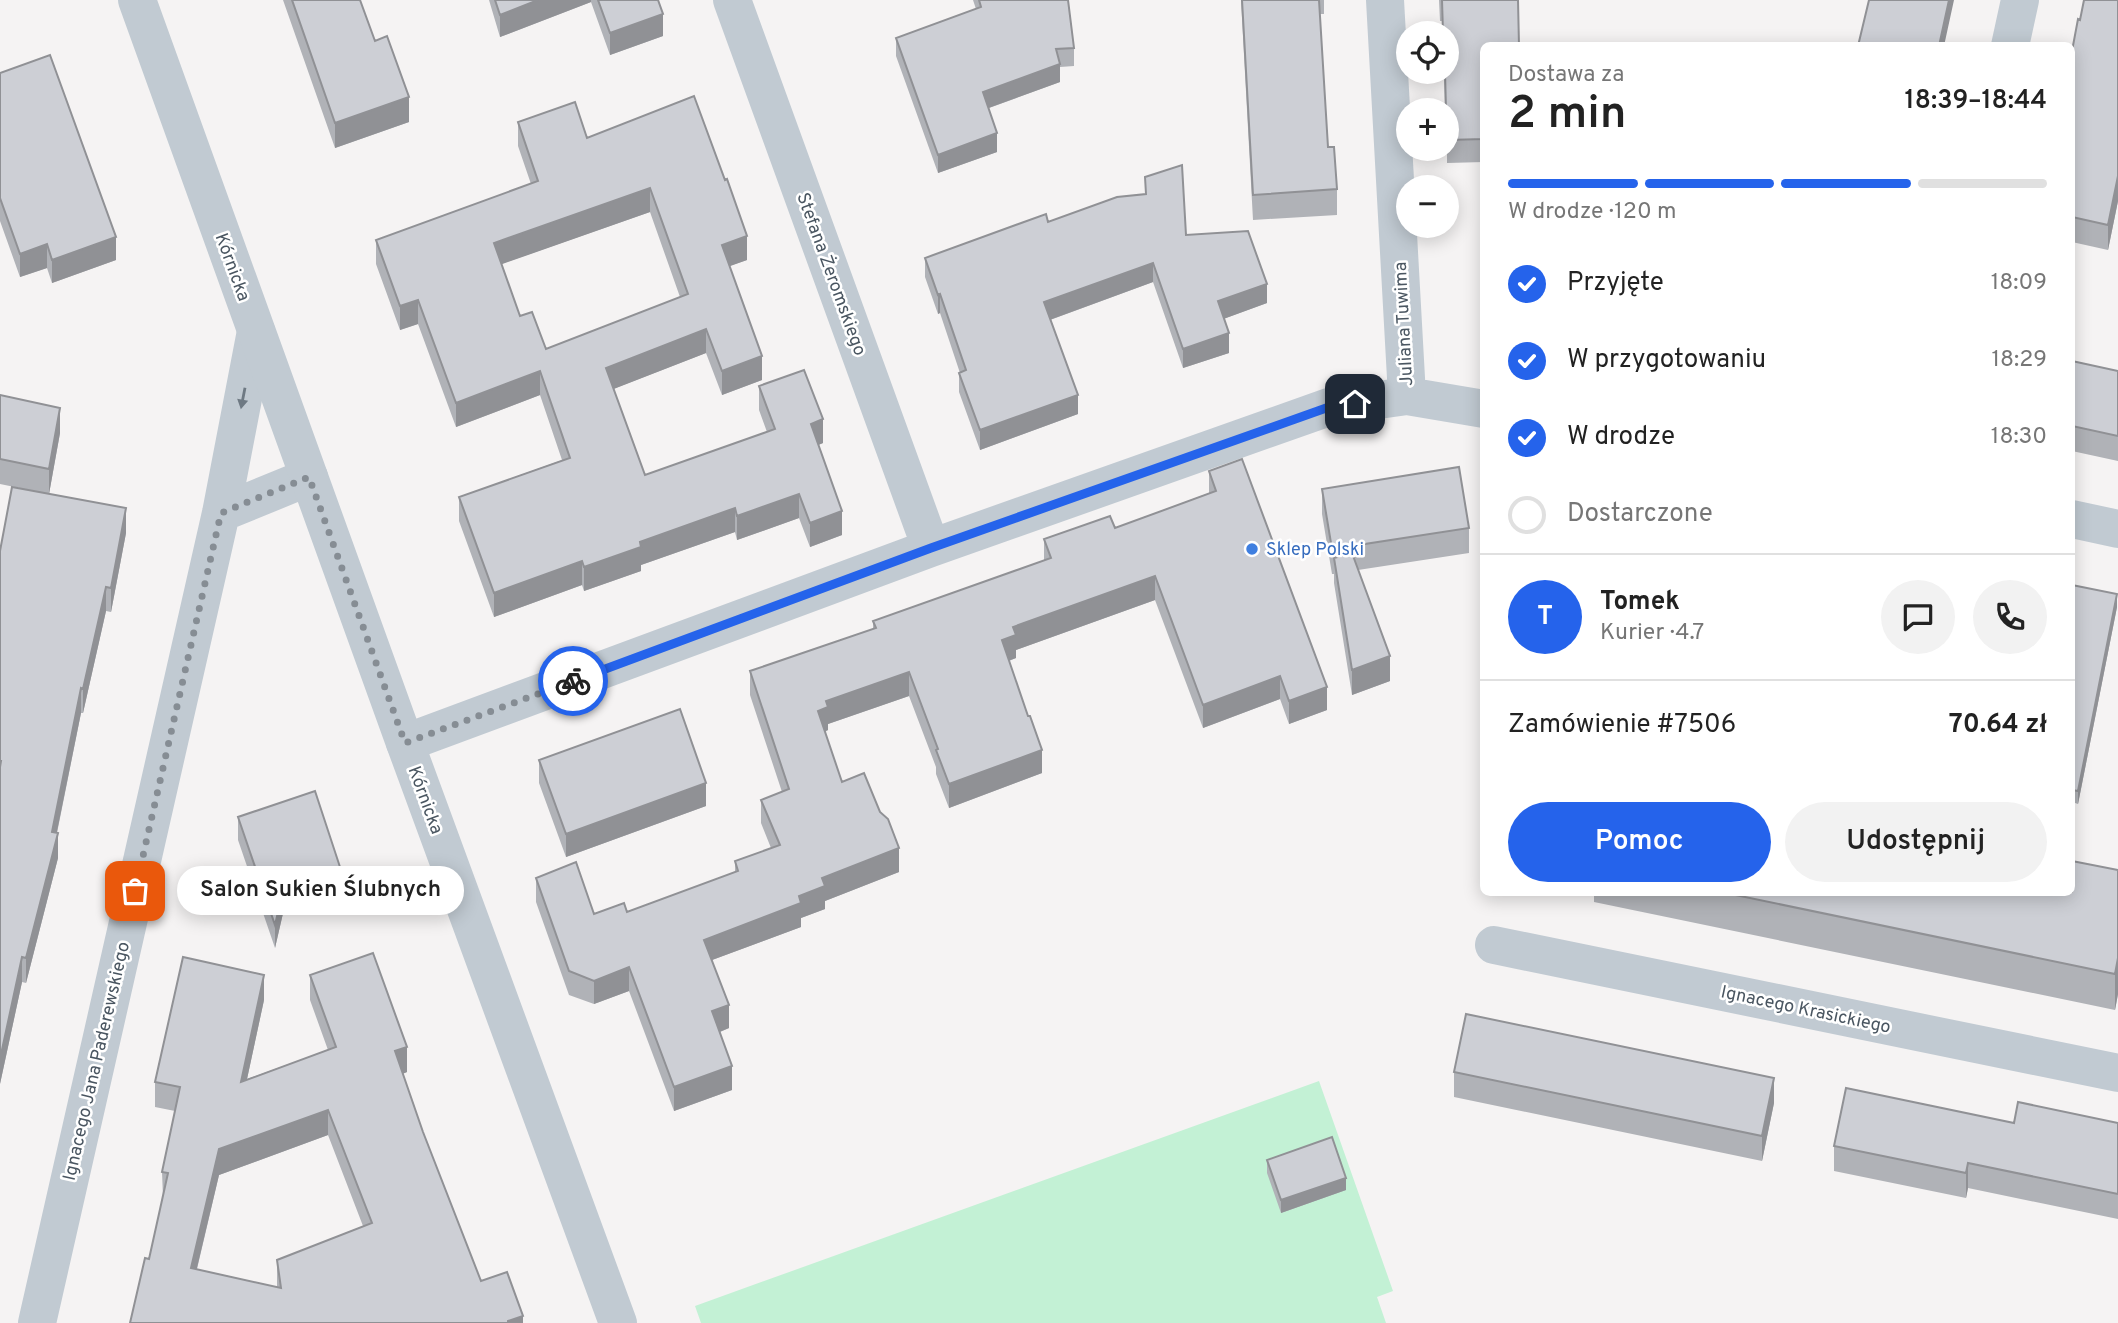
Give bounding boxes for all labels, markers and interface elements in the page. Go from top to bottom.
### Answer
map controls [1396,21,1459,238]
button: locate [1396,21,1459,84]
text: Dostawa za [1508,61,1624,90]
text: 18:39–18:44 [1905,85,2047,118]
text: 2 min [1508,86,1627,145]
button: + [1396,98,1459,161]
button: − [1396,175,1459,238]
street label: Stefana Żeromskiego [790,189,873,359]
text: W drodze · 120 m [1508,198,1677,227]
street label: Kórnicka [209,230,254,305]
street label: Juliana Tuwima [1390,261,1419,387]
icon: check [1508,265,1546,303]
text: Przyjęte [1567,267,1664,300]
text: 18:09 [1991,269,2047,298]
icon: check [1508,342,1546,380]
text: W przygotowaniu [1567,344,1766,377]
text: 18:29 [1991,346,2047,375]
pin [1325,374,1385,434]
icon: home [1336,385,1374,423]
one-way arrow [237,387,248,409]
icon: check [1508,419,1546,457]
text: W drodze [1567,421,1675,454]
text: 18:30 [1991,423,2047,452]
text: Dostarczone [1567,498,1713,531]
place label: Sklep Polski [1266,539,1364,562]
marker: Sklep Polski [1244,541,1260,557]
button: chat [1881,580,1955,654]
button: phone [1973,580,2047,654]
text: Tomek [1600,586,1680,619]
text: T [1537,601,1553,634]
text: Kurier · 4.7 [1600,619,1704,648]
courier [538,646,608,716]
icon: bike [554,662,592,700]
text: Zamówienie #7506 [1508,709,1736,742]
text: 70.64 zł [1949,709,2047,742]
street label: Kórnicka [402,763,447,838]
button: Pomoc [1508,802,1771,882]
button: Udostępnij [1785,802,2047,882]
pin [105,861,165,921]
callout: Salon Sukien Ślubnych [177,866,464,916]
icon: bag [116,872,154,910]
text: Salon Sukien Ślubnych [200,876,441,905]
street label: Ignacego Jana Paderewskiego [59,940,136,1183]
street label: Ignacego Krasickiego [1719,981,1893,1040]

